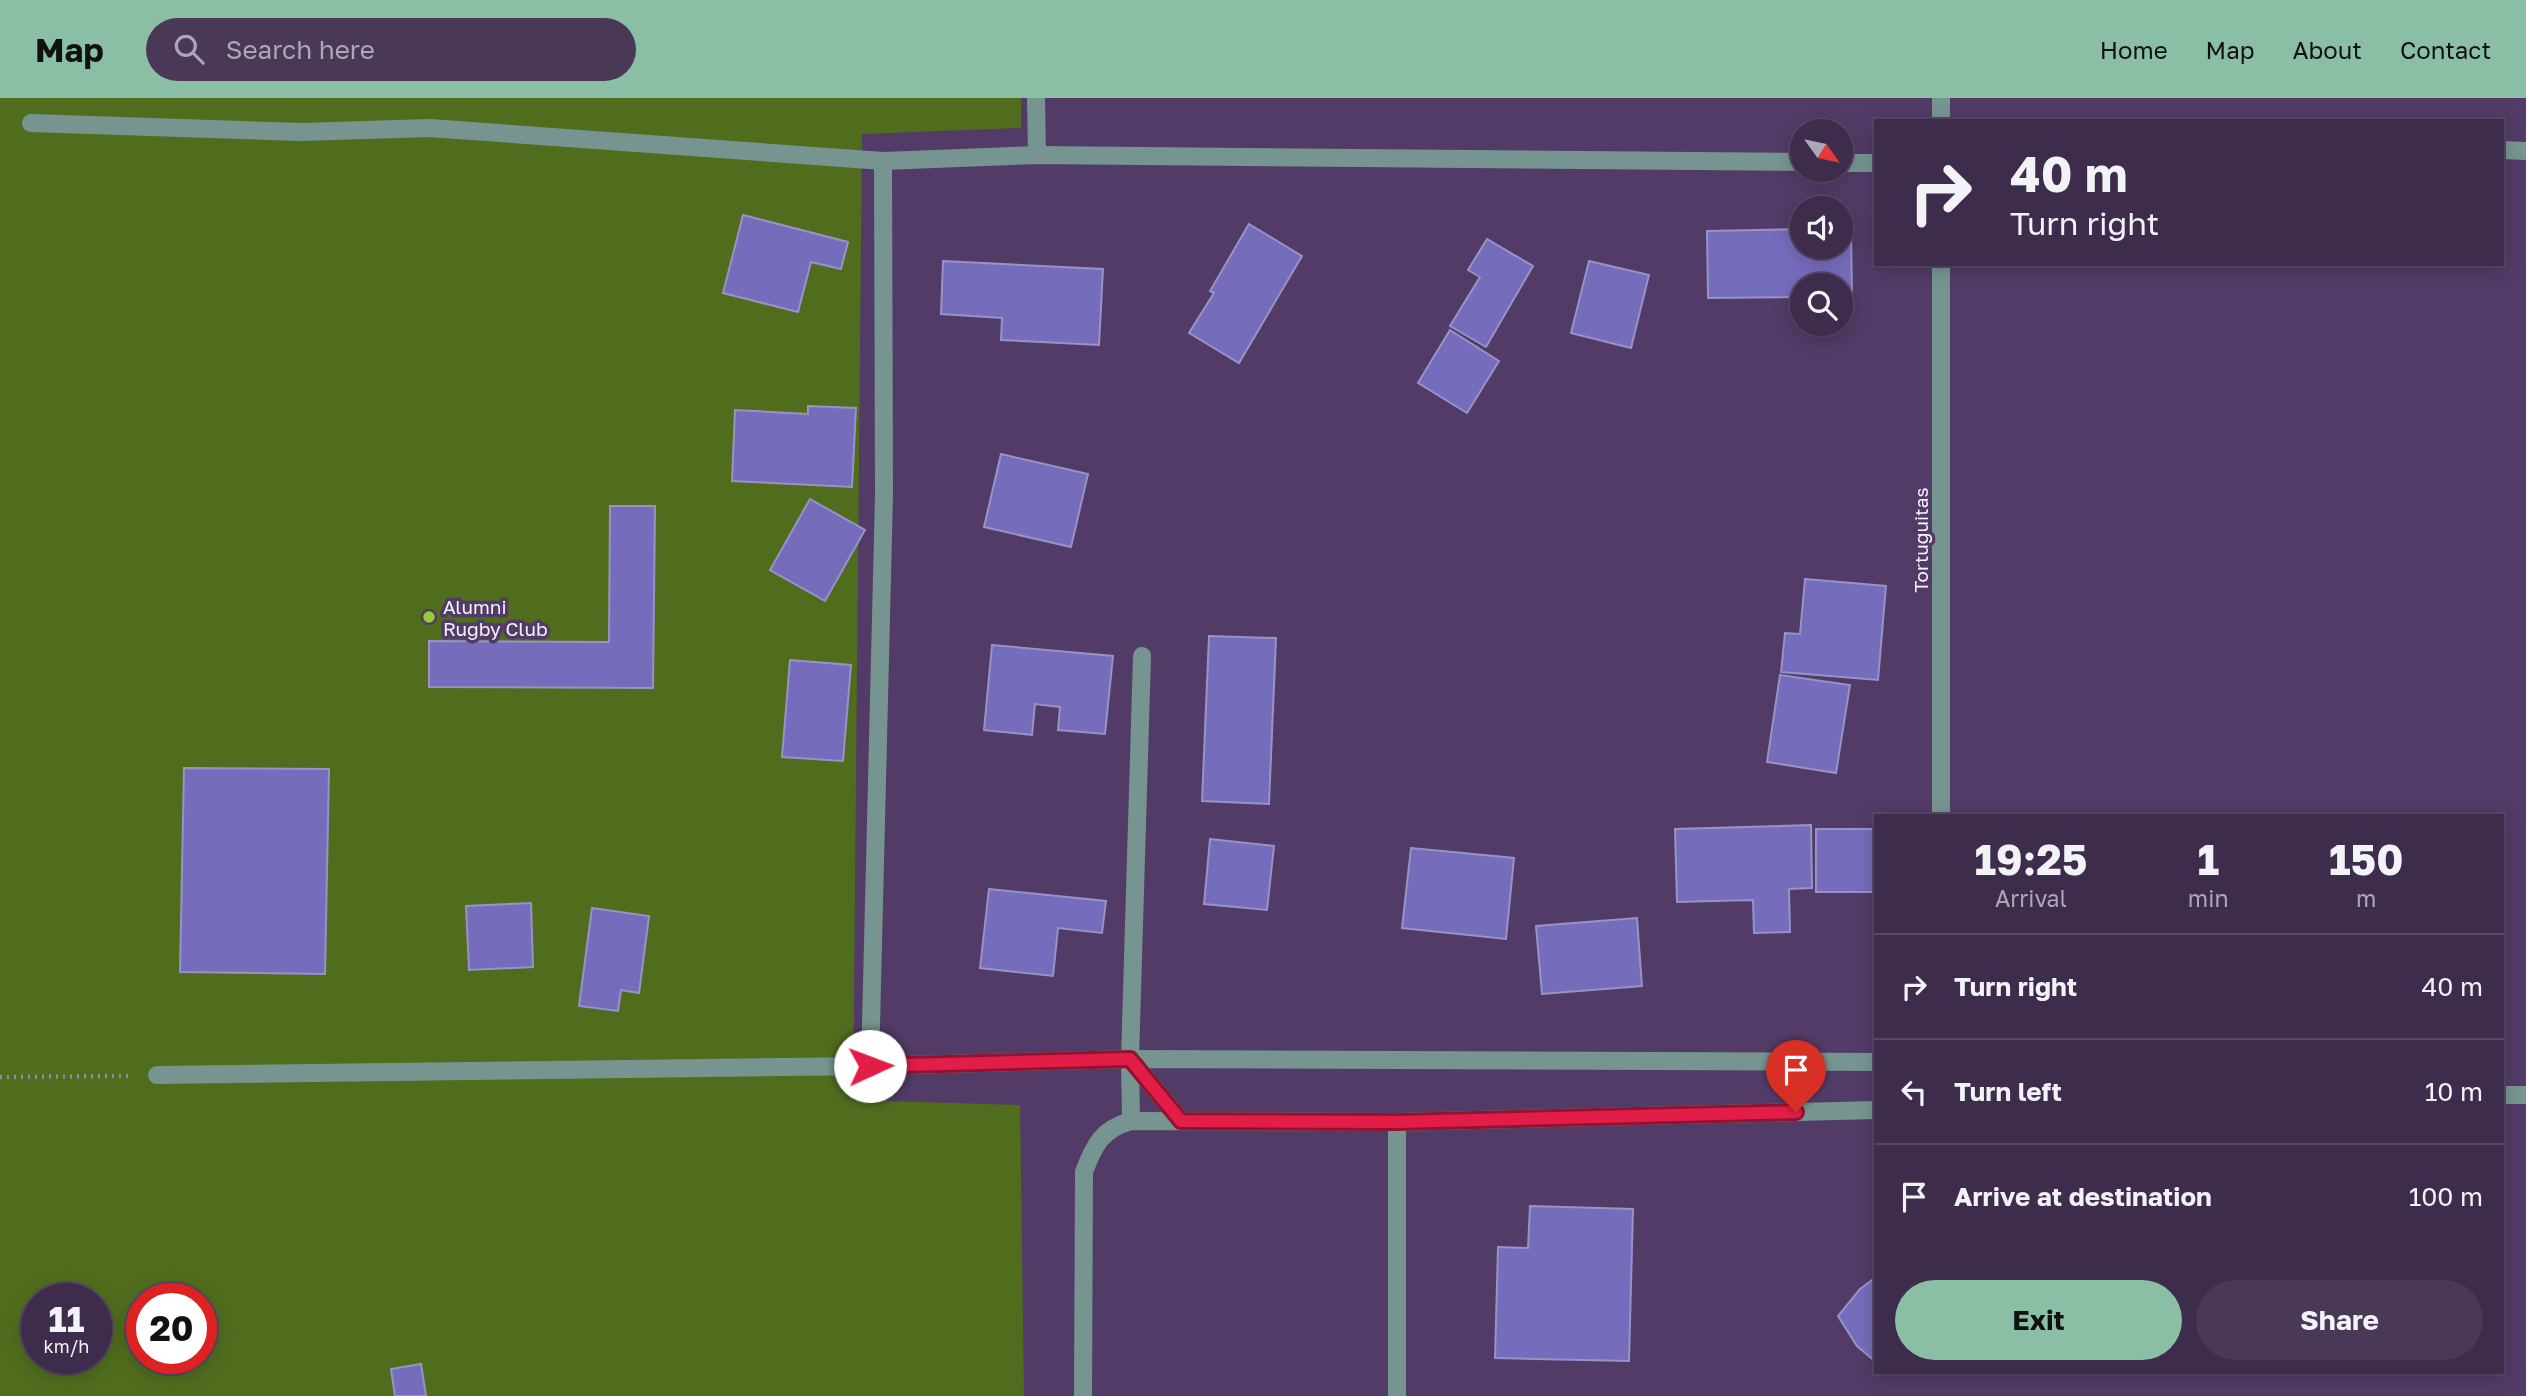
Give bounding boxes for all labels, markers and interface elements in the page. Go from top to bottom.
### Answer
search box [146,18,636,81]
text: Map [35,30,104,69]
icon: search [170,30,208,68]
text: Search here [226,34,375,65]
text: Home [2100,35,2168,64]
text: Map [2206,35,2255,64]
text: About [2293,35,2362,64]
text: Contact [2400,35,2491,64]
north arrow [1790,119,1853,182]
map controls [1790,119,1853,336]
text: 40 m [2010,144,2128,203]
icon: right [1895,147,1986,238]
button: sound [1790,196,1853,259]
text: Turn right [2010,204,2159,242]
button: search [1790,273,1853,336]
street label: Tortuguitas [1909,487,1932,593]
place label: Alumni Rugby Club [443,595,548,640]
marker: Alumni Rugby Club [421,609,437,625]
text: 19:25 [1974,834,2087,884]
text: 1 [2197,834,2219,884]
text: 150 [2329,834,2404,884]
text: Arrival [1995,884,2067,912]
text: min [2188,884,2229,912]
text: m [2356,884,2376,912]
icon: right [1895,968,1933,1006]
text: Turn right [1954,971,2077,1002]
text: 40 m [2422,971,2483,1002]
position arrow [833,1029,907,1103]
pin [1766,1040,1826,1112]
icon: arrive [1777,1051,1815,1089]
icon: left [1895,1073,1933,1111]
text: Turn left [1954,1076,2062,1107]
text: 10 m [2425,1076,2483,1107]
icon: arrive [1895,1178,1933,1216]
text: Arrive at destination [1954,1181,2212,1212]
text: 100 m [2409,1181,2483,1212]
button: Exit [1895,1280,2182,1360]
button: Share [2196,1280,2483,1360]
speed limit sign: 20 [126,1283,217,1374]
text: 11 [48,1298,85,1340]
text: km/h [44,1335,89,1357]

